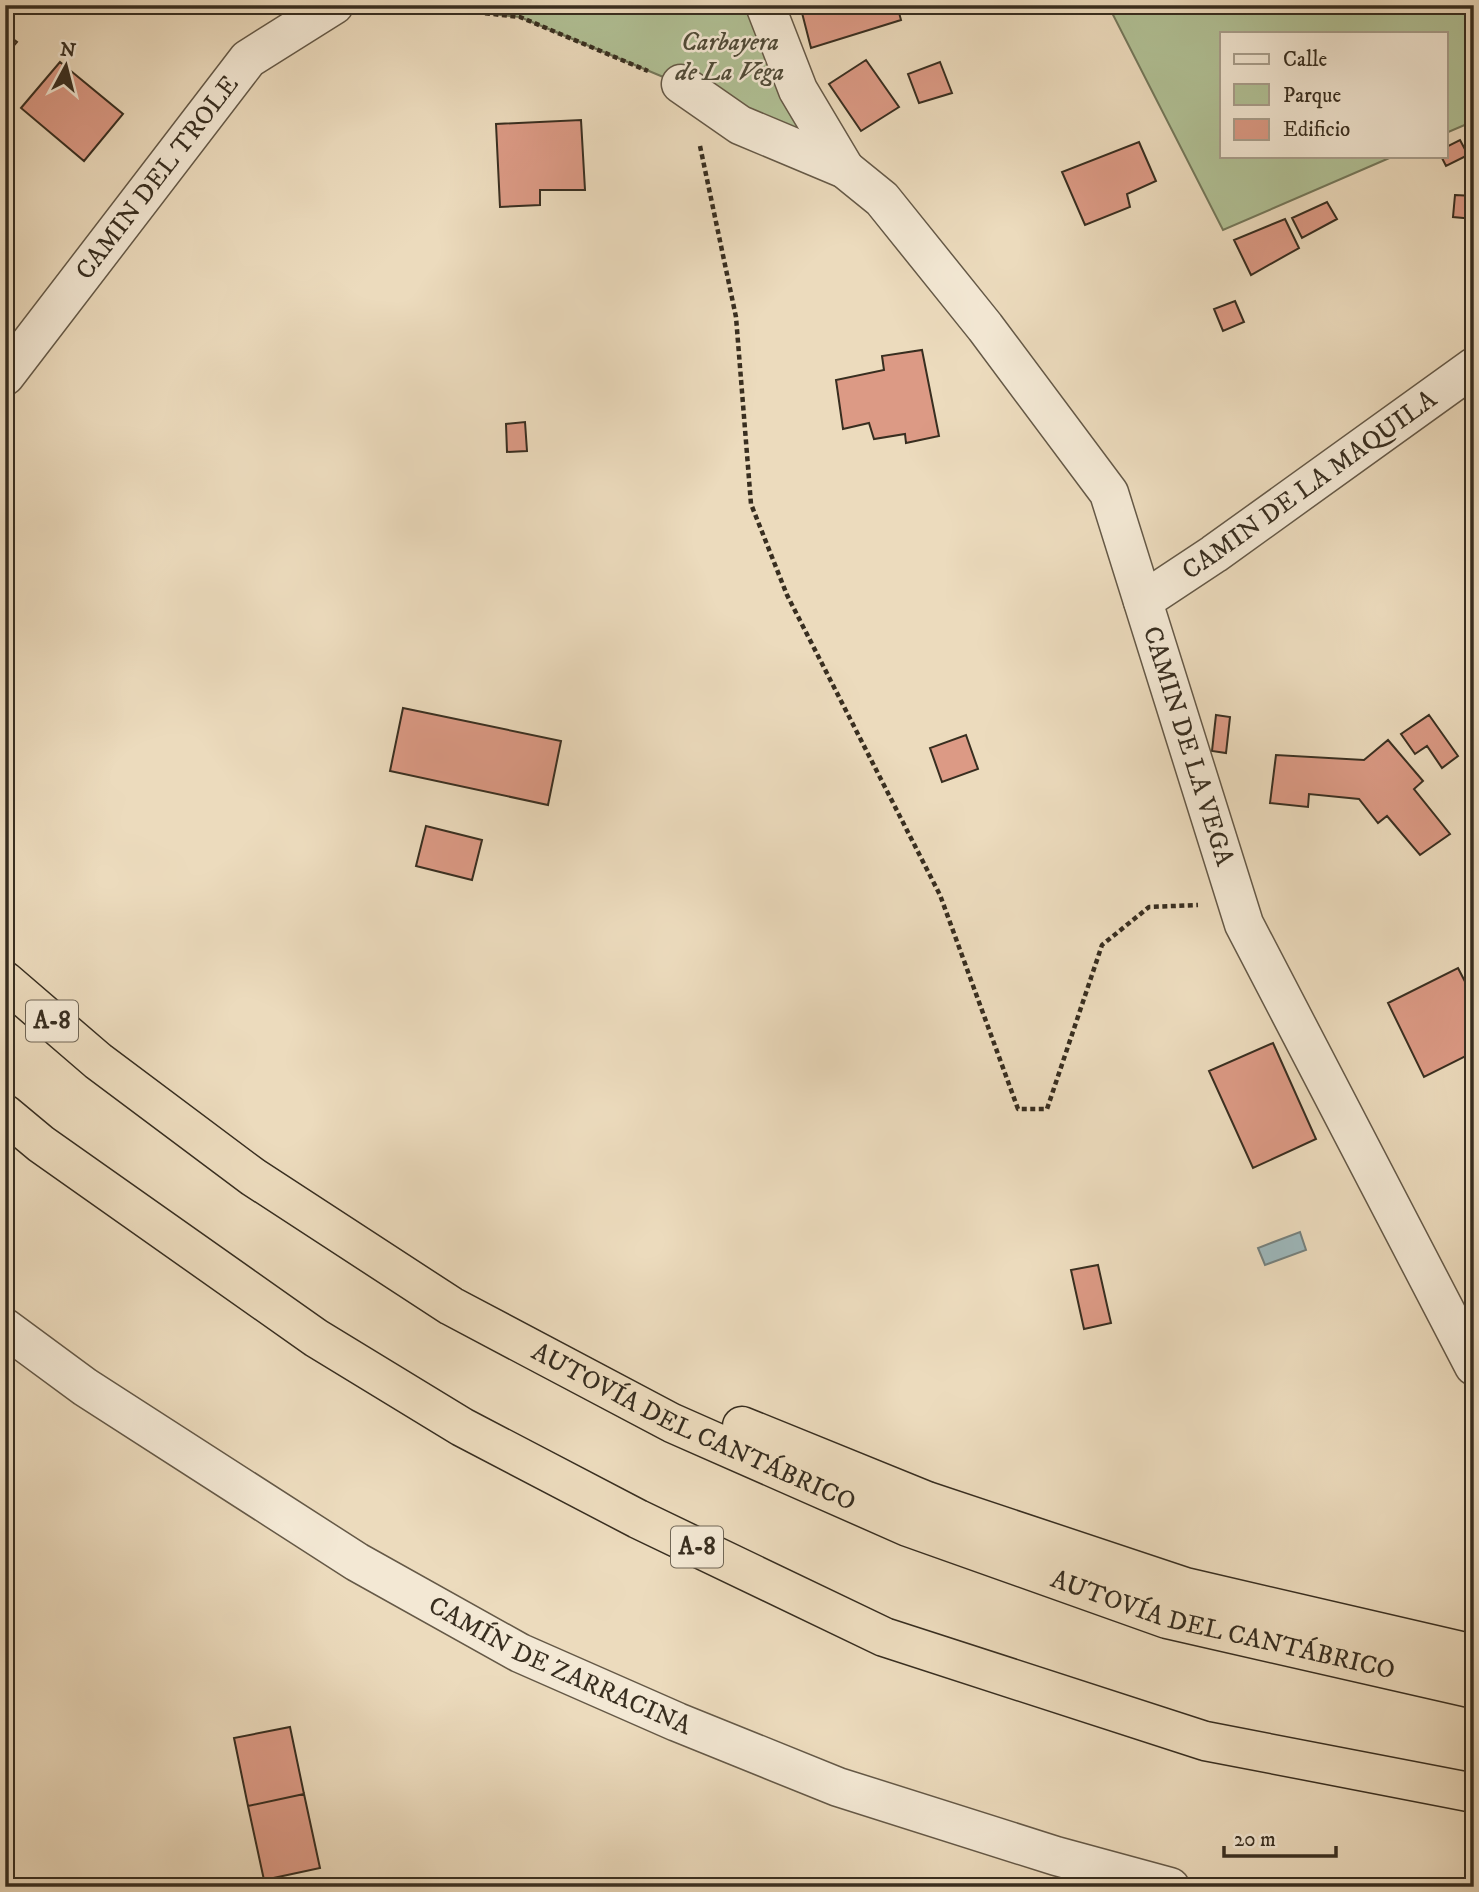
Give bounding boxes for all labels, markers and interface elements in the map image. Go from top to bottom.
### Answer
park label: Carbayera de La Vega [675,26,784,89]
north arrow [32,32,102,102]
legend [1220,32,1448,158]
text: N [59,38,77,63]
text: Calle [1283,47,1327,73]
street label: CAMIN DEL TROLE [68,69,246,287]
text: Parque [1283,83,1341,109]
text: Edificio [1283,117,1350,143]
street label: CAMIN DE LA MAQUILA [1176,382,1444,587]
street label: CAMIN DE LA VEGA [1135,622,1241,870]
road number: A-8 [26,1001,78,1042]
street label: AUTOVÍA DEL CANTÁBRICO [526,1335,861,1518]
road number: A-8 [671,1526,723,1568]
street label: AUTOVÍA DEL CANTÁBRICO [1046,1563,1398,1687]
street label: CAMÍN DE ZARRACINA [422,1589,696,1743]
scale bar [1224,1815,1336,1859]
text: 20 m [1234,1827,1276,1853]

